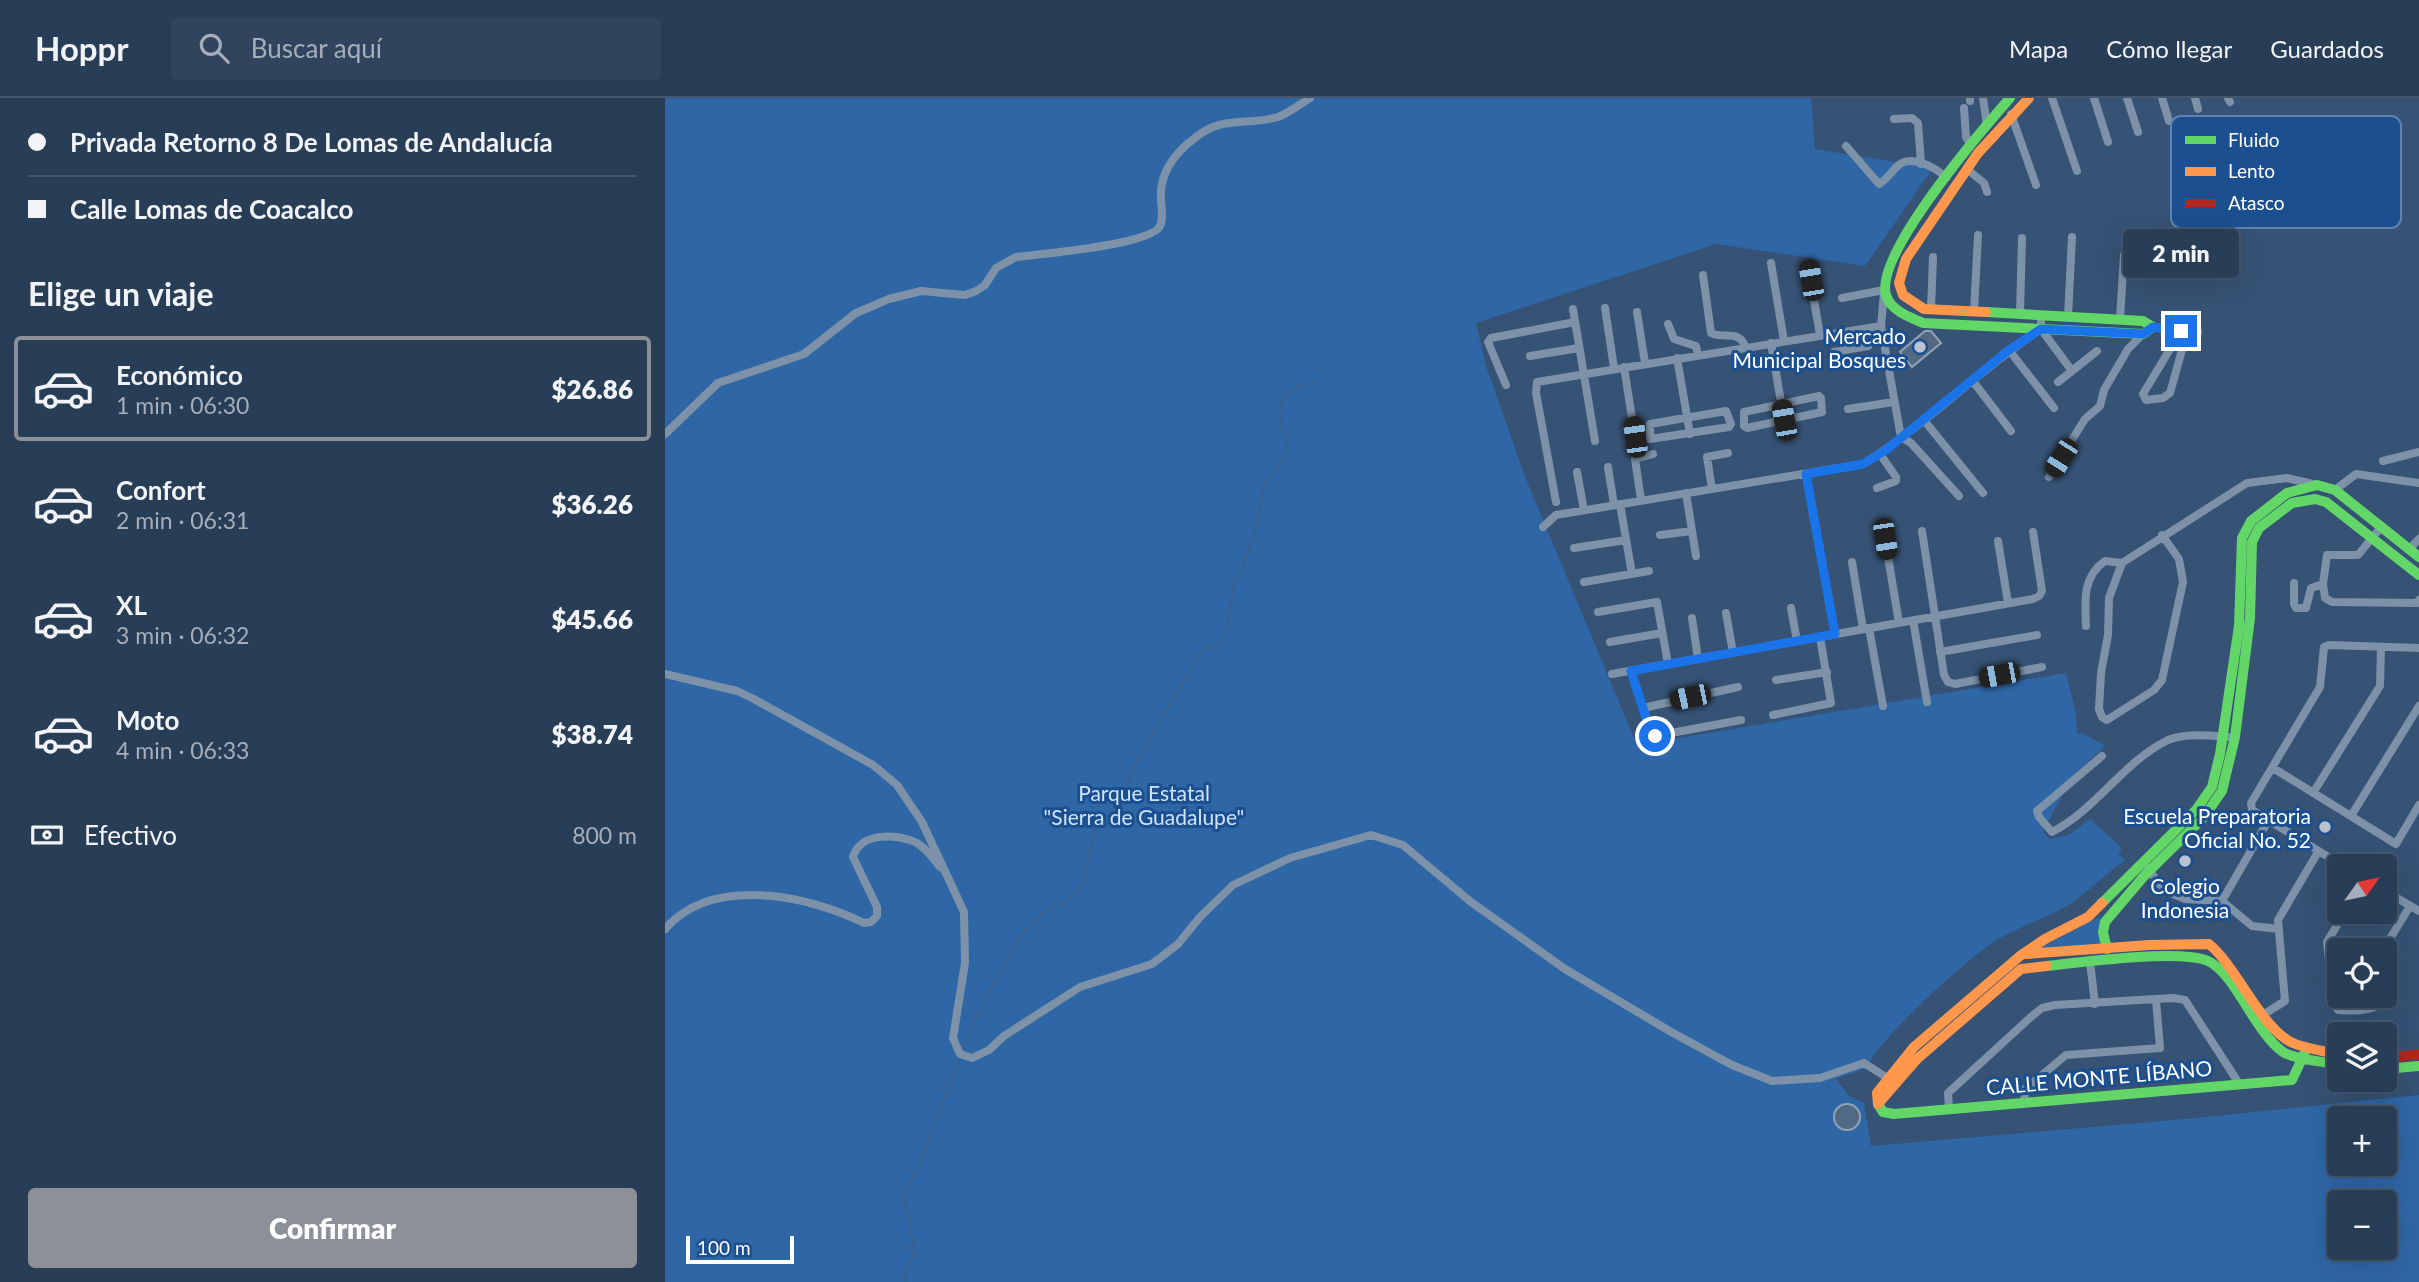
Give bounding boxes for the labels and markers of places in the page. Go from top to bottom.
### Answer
place label: Mercado Municipal Bosques [1733,323,1906,372]
marker: Mercado Municipal Bosques [1912,339,1928,355]
place label: Escuela Preparatoria Oficial No. 52 [2123,803,2311,852]
marker: Escuela Preparatoria Oficial No. 52 [2317,819,2333,835]
marker: Colegio Indonesia [2177,853,2193,869]
place label: Colegio Indonesia [2141,873,2229,922]

